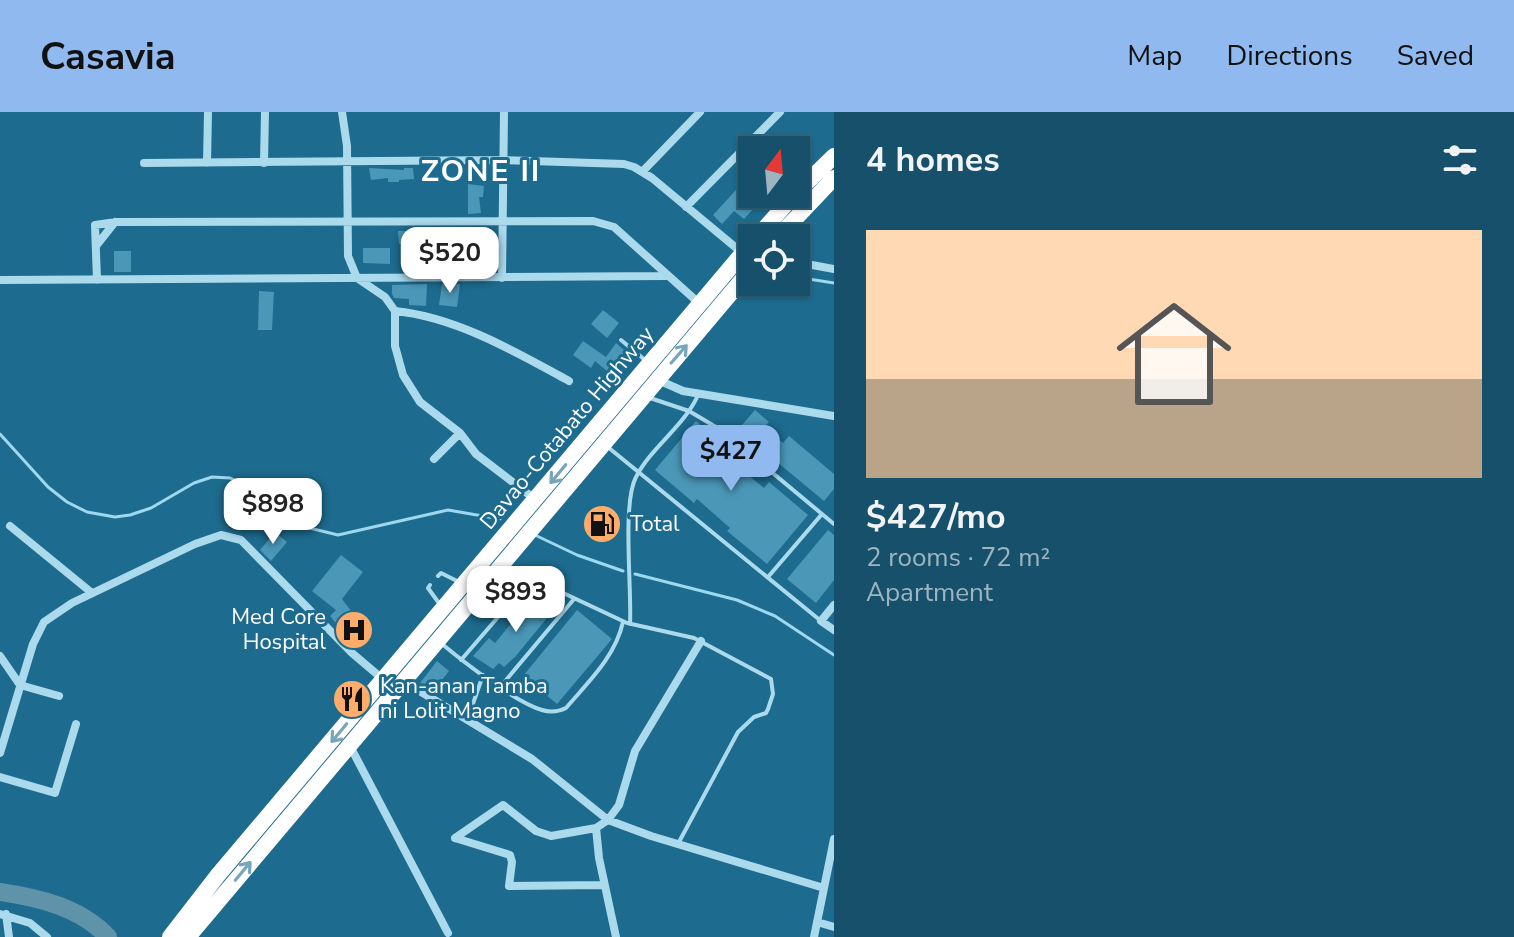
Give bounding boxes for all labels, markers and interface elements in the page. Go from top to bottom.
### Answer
text: Casavia [40,31,176,82]
text: Map [1127,37,1182,75]
text: Directions [1226,37,1353,75]
text: Saved [1397,37,1474,75]
north arrow [738,136,810,208]
map controls [738,136,810,296]
text: 4 homes [866,137,1000,183]
icon: filters [1438,138,1482,182]
district label: ZONE II [421,151,541,192]
button: locate [738,224,810,296]
pin: $520 [403,227,497,295]
text: $520 [419,235,481,270]
icon: home [1102,282,1246,426]
street label: Davao-Cotabato Highway [473,320,661,536]
one-way arrow [670,344,688,365]
pin: $427 [684,425,778,493]
text: $427 [700,433,762,468]
one-way arrow [549,463,567,484]
pin: $898 [226,478,320,546]
text: $898 [242,486,304,521]
text: $427/mo [866,494,1006,540]
fuel station icon: Total [581,503,623,545]
place label: Total [630,509,680,539]
text: 2 rooms · 72 m² [866,540,1050,575]
pin: $893 [469,566,563,634]
text: $893 [485,574,547,609]
text: Apartment [866,575,993,610]
place label: Med Core Hospital [231,602,326,657]
hospital icon: Med Core Hospital [333,609,375,651]
place label: Kan-anan Tamba ni Lolit Magno [380,671,548,726]
restaurant icon: Kan-anan Tamba ni Lolit Magno [331,678,373,720]
one-way arrow [330,722,348,743]
one-way arrow [234,862,252,882]

